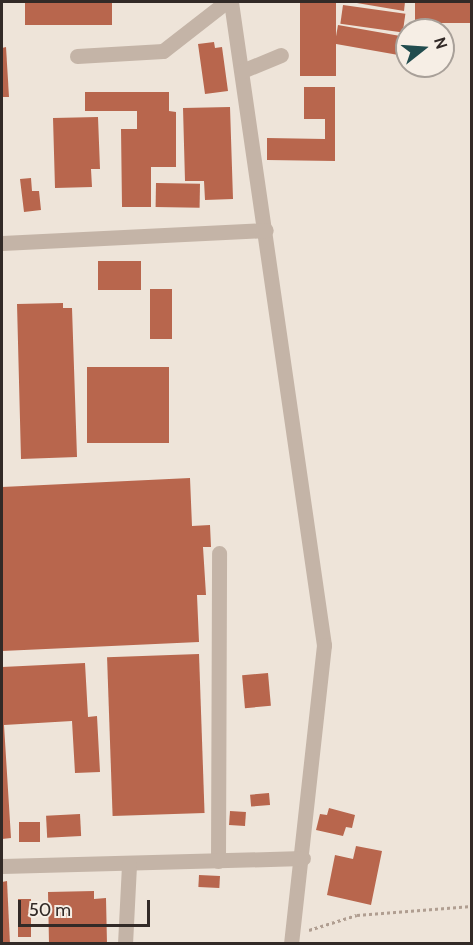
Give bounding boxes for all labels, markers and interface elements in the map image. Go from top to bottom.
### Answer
north arrow [395,18,455,78]
text: N [430,35,452,51]
scale bar [21,888,153,926]
text: 50 m [29,899,71,921]

